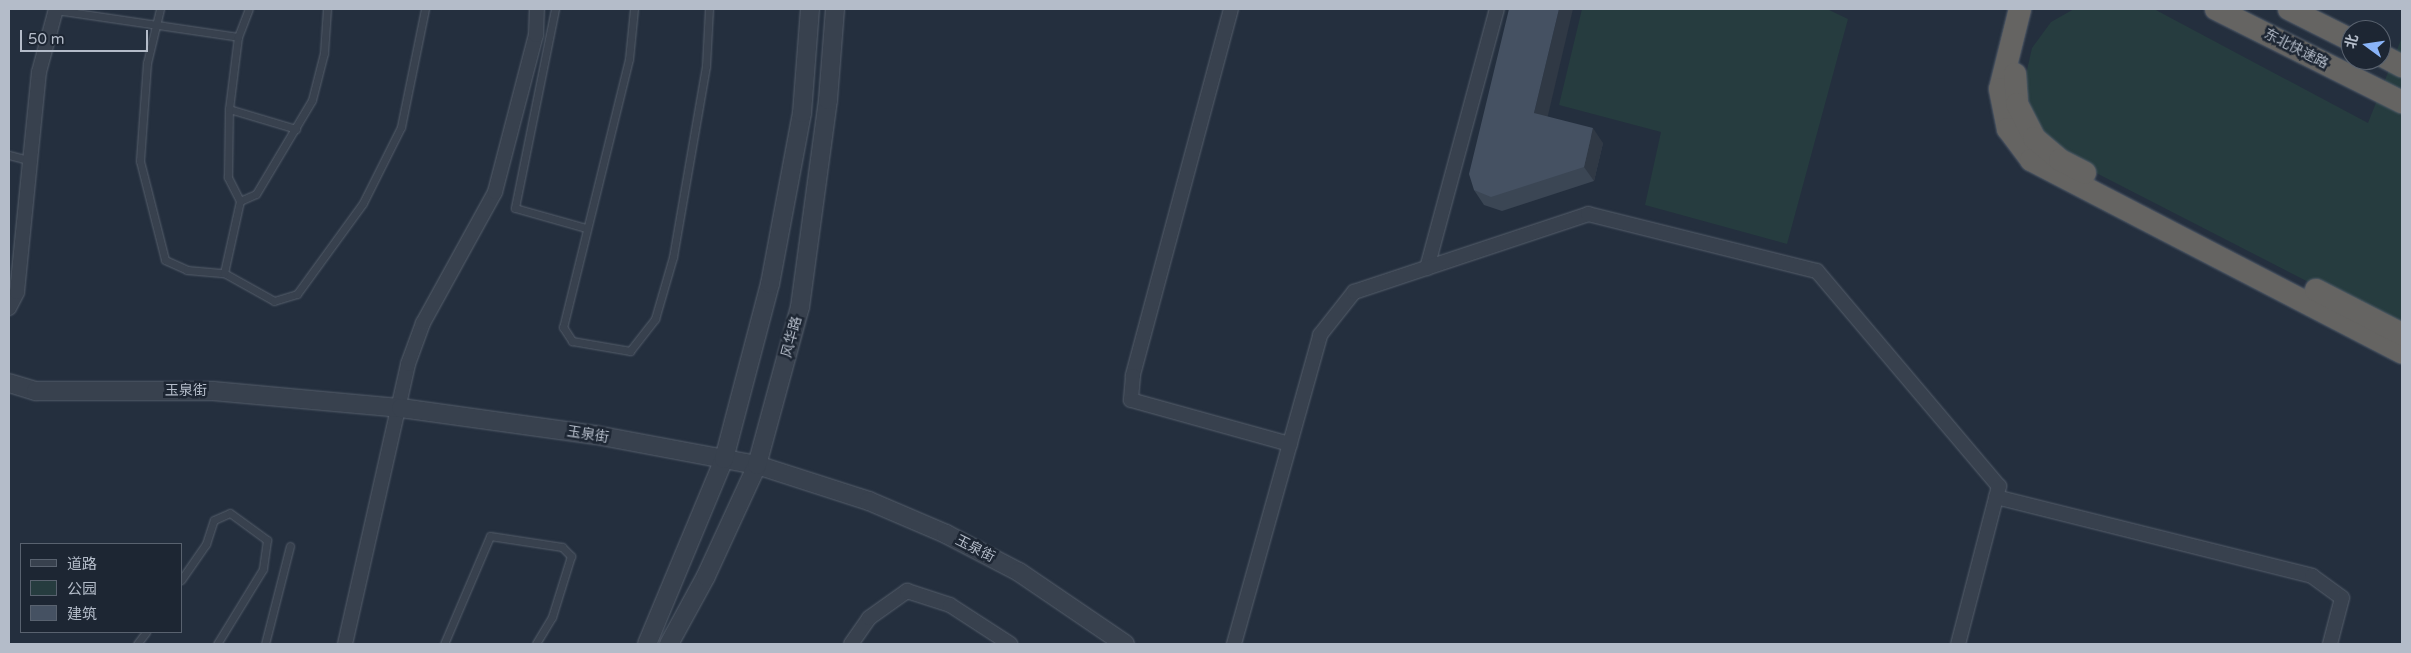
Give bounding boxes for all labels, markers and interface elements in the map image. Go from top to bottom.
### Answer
scale bar [22,20,150,52]
north arrow [2341,20,2391,70]
street label: 东北快速路 [2261,26,2331,72]
text: 50 m [28,30,65,48]
text: 北 [2342,33,2362,50]
street label: 风华路 [778,315,806,359]
street label: 玉泉街 [165,383,207,399]
street label: 玉泉街 [566,423,610,447]
street label: 玉泉街 [952,532,998,566]
legend [20,543,182,633]
text: 道路 [67,555,97,573]
text: 公园 [67,580,97,598]
text: 建筑 [67,605,97,623]

